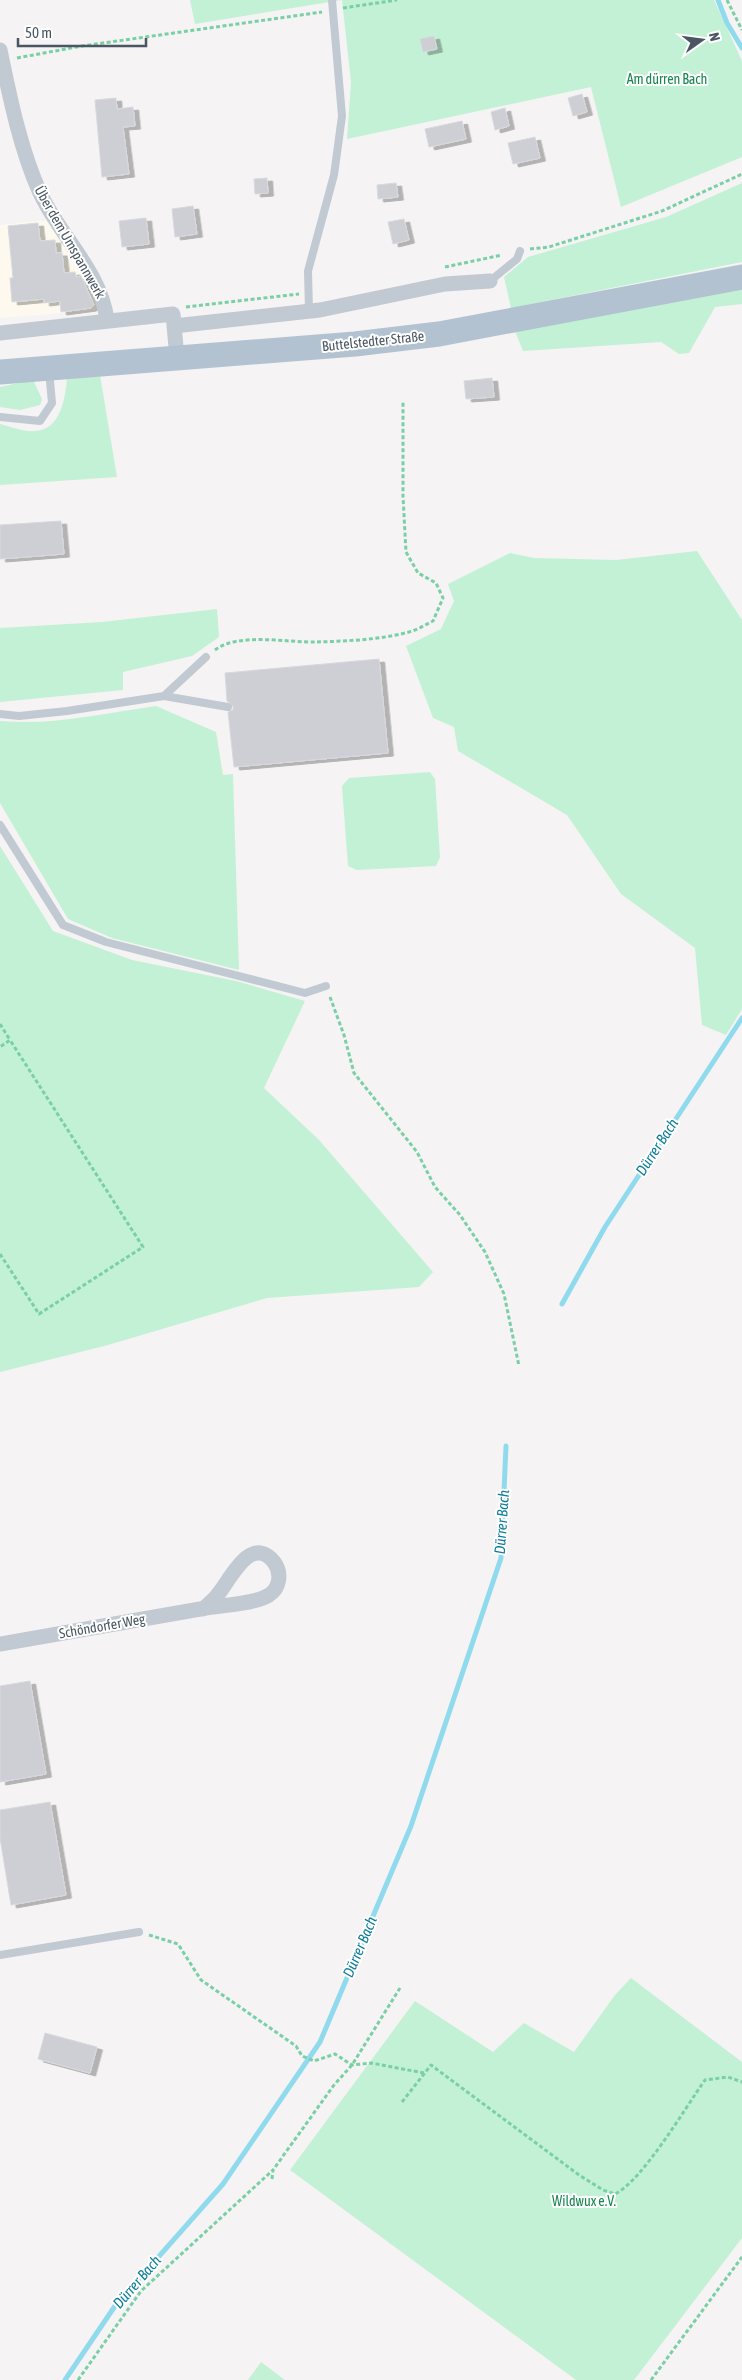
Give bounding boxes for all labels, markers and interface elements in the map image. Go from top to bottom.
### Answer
scale bar [18,15,145,47]
north arrow [677,15,727,65]
text: 50 m [25,24,52,41]
text: N [706,31,723,43]
park label: Am dürren Bach [627,71,707,87]
street label: Über dem Umspannwerk [31,183,109,301]
street label: Buttelstedter Straße [321,328,425,354]
water label: Dürrer Bach [632,1115,681,1178]
water label: Dürrer Bach [491,1489,512,1555]
street label: Schöndorfer Weg [58,1611,146,1641]
water label: Dürrer Bach [339,1914,380,1980]
park label: Wildwux e.V. [552,2193,616,2209]
water label: Dürrer Bach [109,2252,164,2311]

